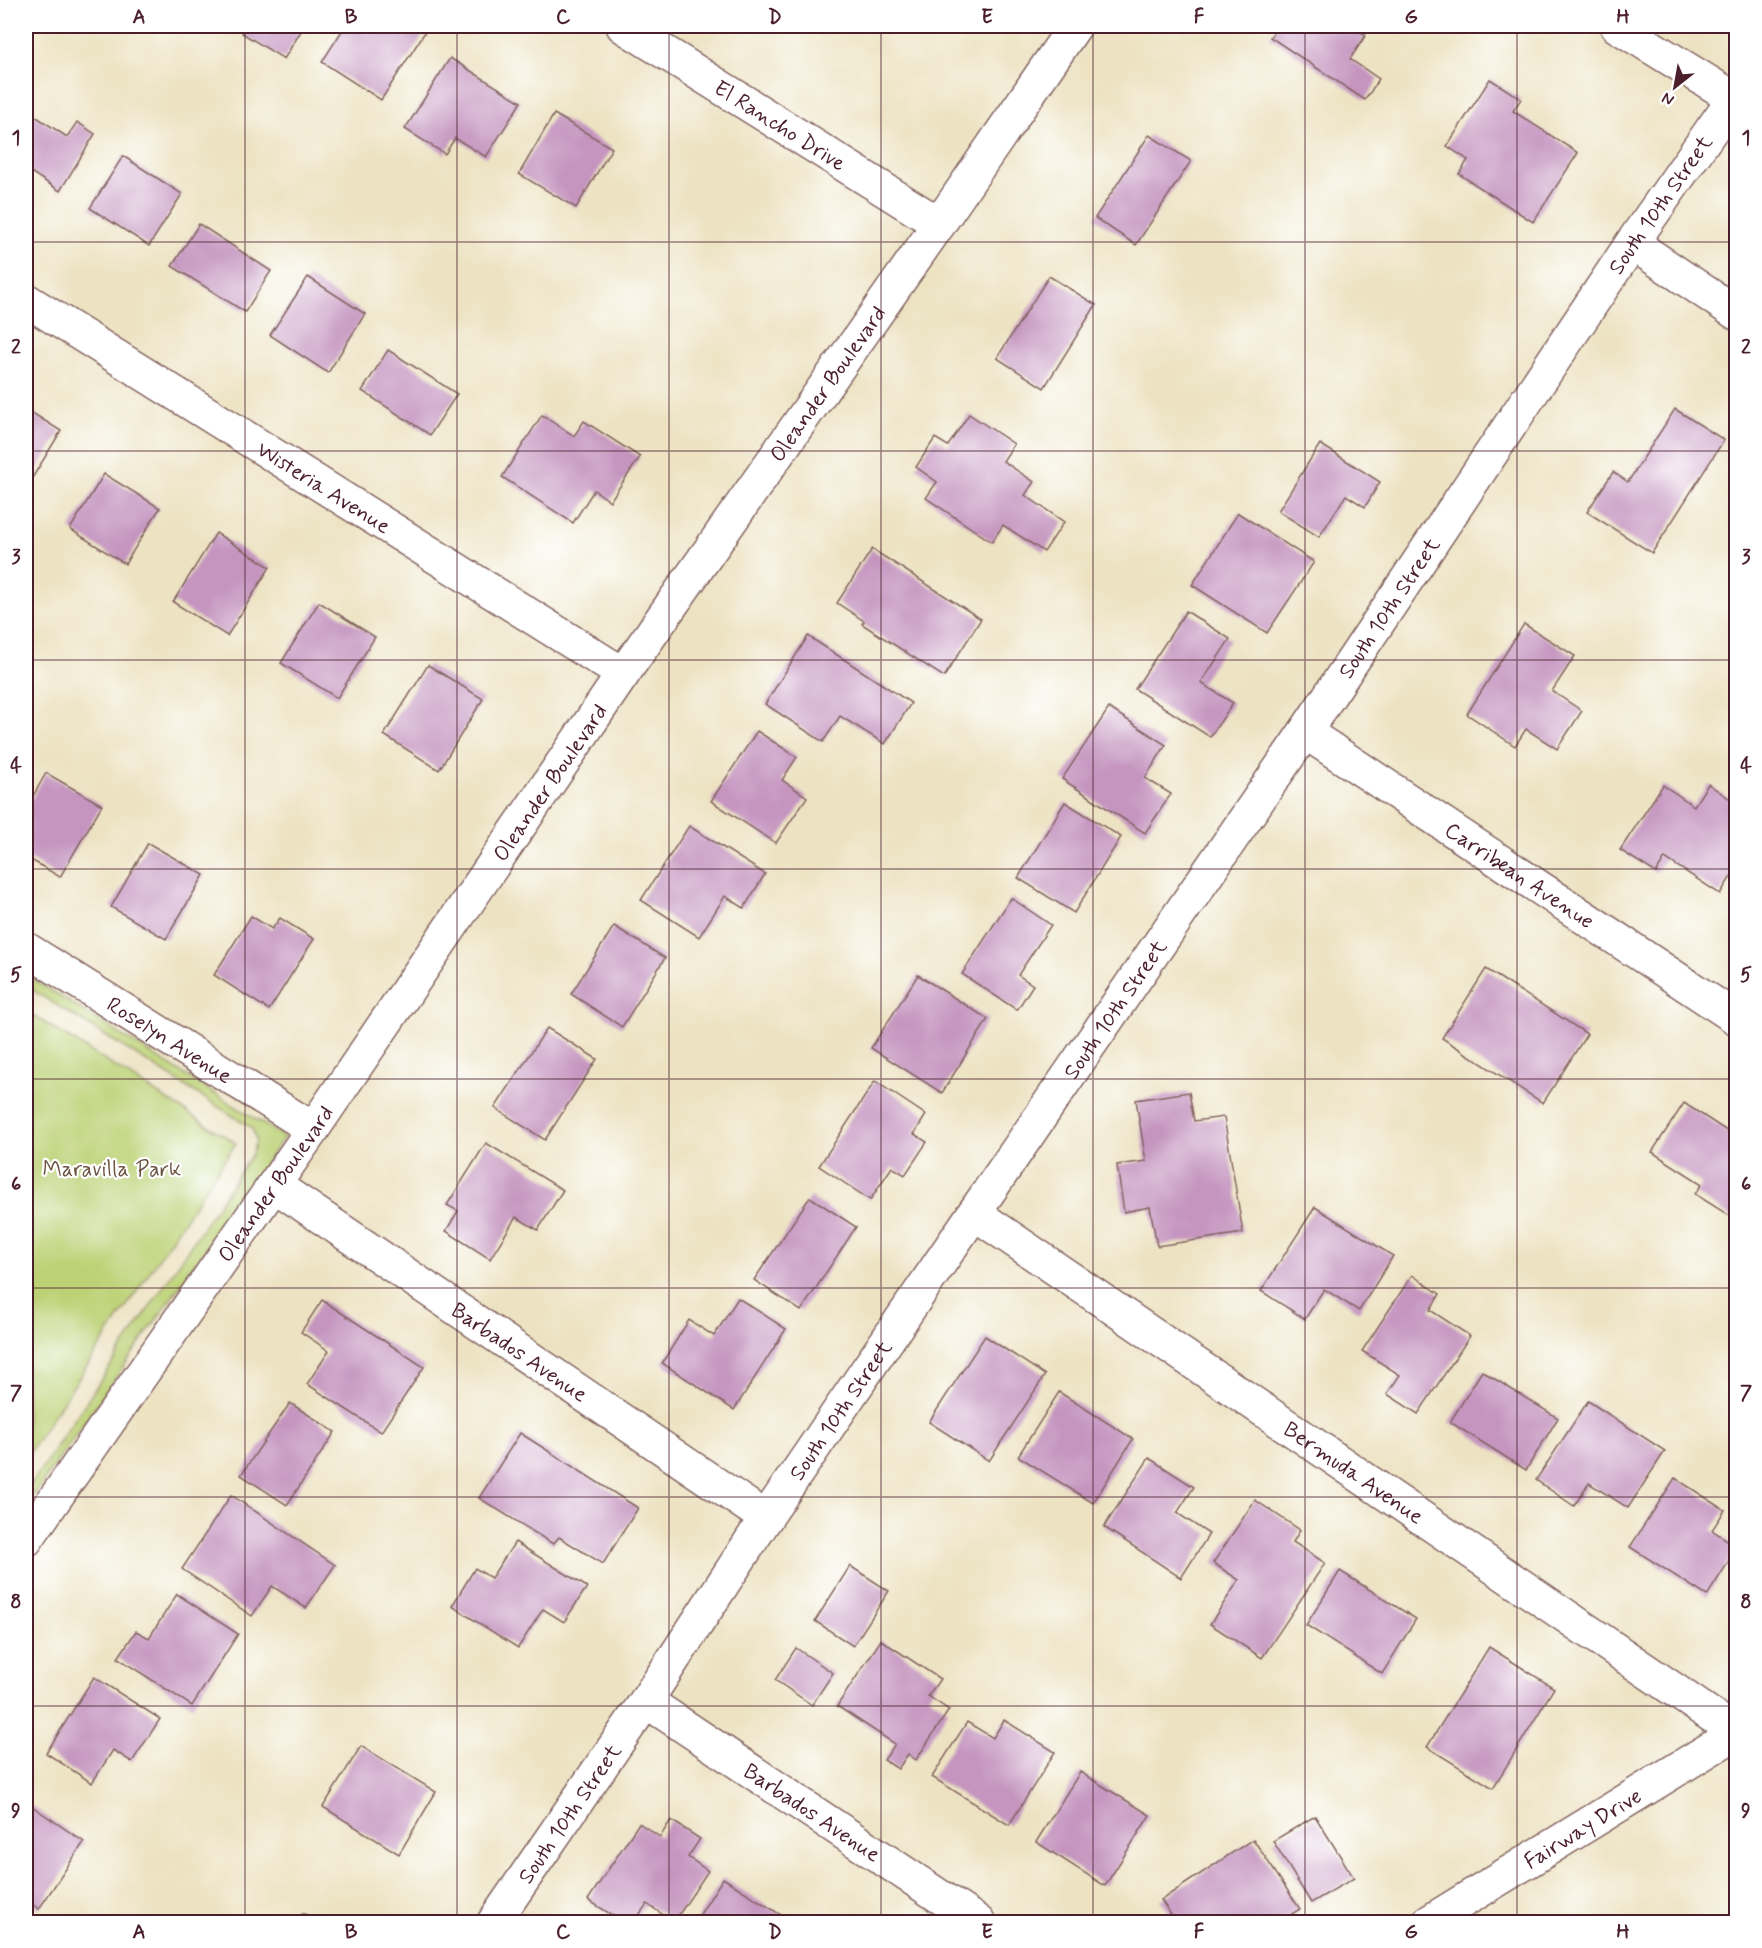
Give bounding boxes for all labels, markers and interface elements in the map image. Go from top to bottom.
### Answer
text: A [132,4,146,31]
text: B [345,4,358,31]
text: C [556,4,571,31]
text: D [768,4,782,31]
text: E [981,4,993,31]
text: F [1194,4,1205,31]
text: G [1404,4,1418,31]
text: H [1616,4,1630,31]
north arrow [1645,57,1705,117]
street label: El Rancho Drive [708,75,851,178]
text: N [1658,87,1678,110]
text: 1 [12,125,20,152]
text: 1 [1742,125,1750,152]
street label: South 10th Street [1603,130,1720,280]
street label: Oleander Boulevard [764,301,893,468]
text: 2 [11,334,21,361]
text: 2 [1741,334,1751,361]
street label: Wisteria Avenue [251,436,396,541]
street label: South 10th Street [1333,533,1447,684]
text: 3 [11,544,21,571]
text: 3 [1741,544,1751,571]
street label: Oleander Boulevard [487,699,615,867]
text: 4 [10,753,22,780]
text: 4 [1740,753,1752,780]
street label: Carribean Avenue [1439,817,1599,936]
street label: South 10th Street [1058,935,1174,1085]
text: 5 [10,962,22,989]
text: 5 [1740,962,1752,989]
street label: Roselyn Avenue [101,991,237,1091]
street label: Oleander Boulevard [212,1101,341,1268]
park label: Maravilla Park [43,1156,182,1184]
text: 6 [11,1171,21,1198]
text: 6 [1741,1171,1751,1198]
street label: Barbados Avenue [445,1297,593,1409]
street label: South 10th Street [784,1335,899,1486]
text: 7 [10,1380,22,1407]
text: 7 [1740,1380,1752,1407]
street label: Bermuda Avenue [1278,1416,1429,1531]
text: 8 [10,1589,22,1616]
text: 8 [1740,1589,1752,1616]
street label: South 10th Street [513,1739,628,1890]
street label: Barbados Avenue [737,1758,885,1869]
street label: Fairway Drive [1519,1782,1647,1876]
text: 9 [11,1798,21,1825]
text: 9 [1741,1798,1751,1825]
text: A [132,1919,146,1946]
text: B [345,1919,358,1946]
text: C [556,1919,571,1946]
text: D [768,1919,782,1946]
text: E [981,1919,993,1946]
text: F [1194,1919,1205,1946]
text: G [1404,1919,1418,1946]
text: H [1616,1919,1630,1946]

